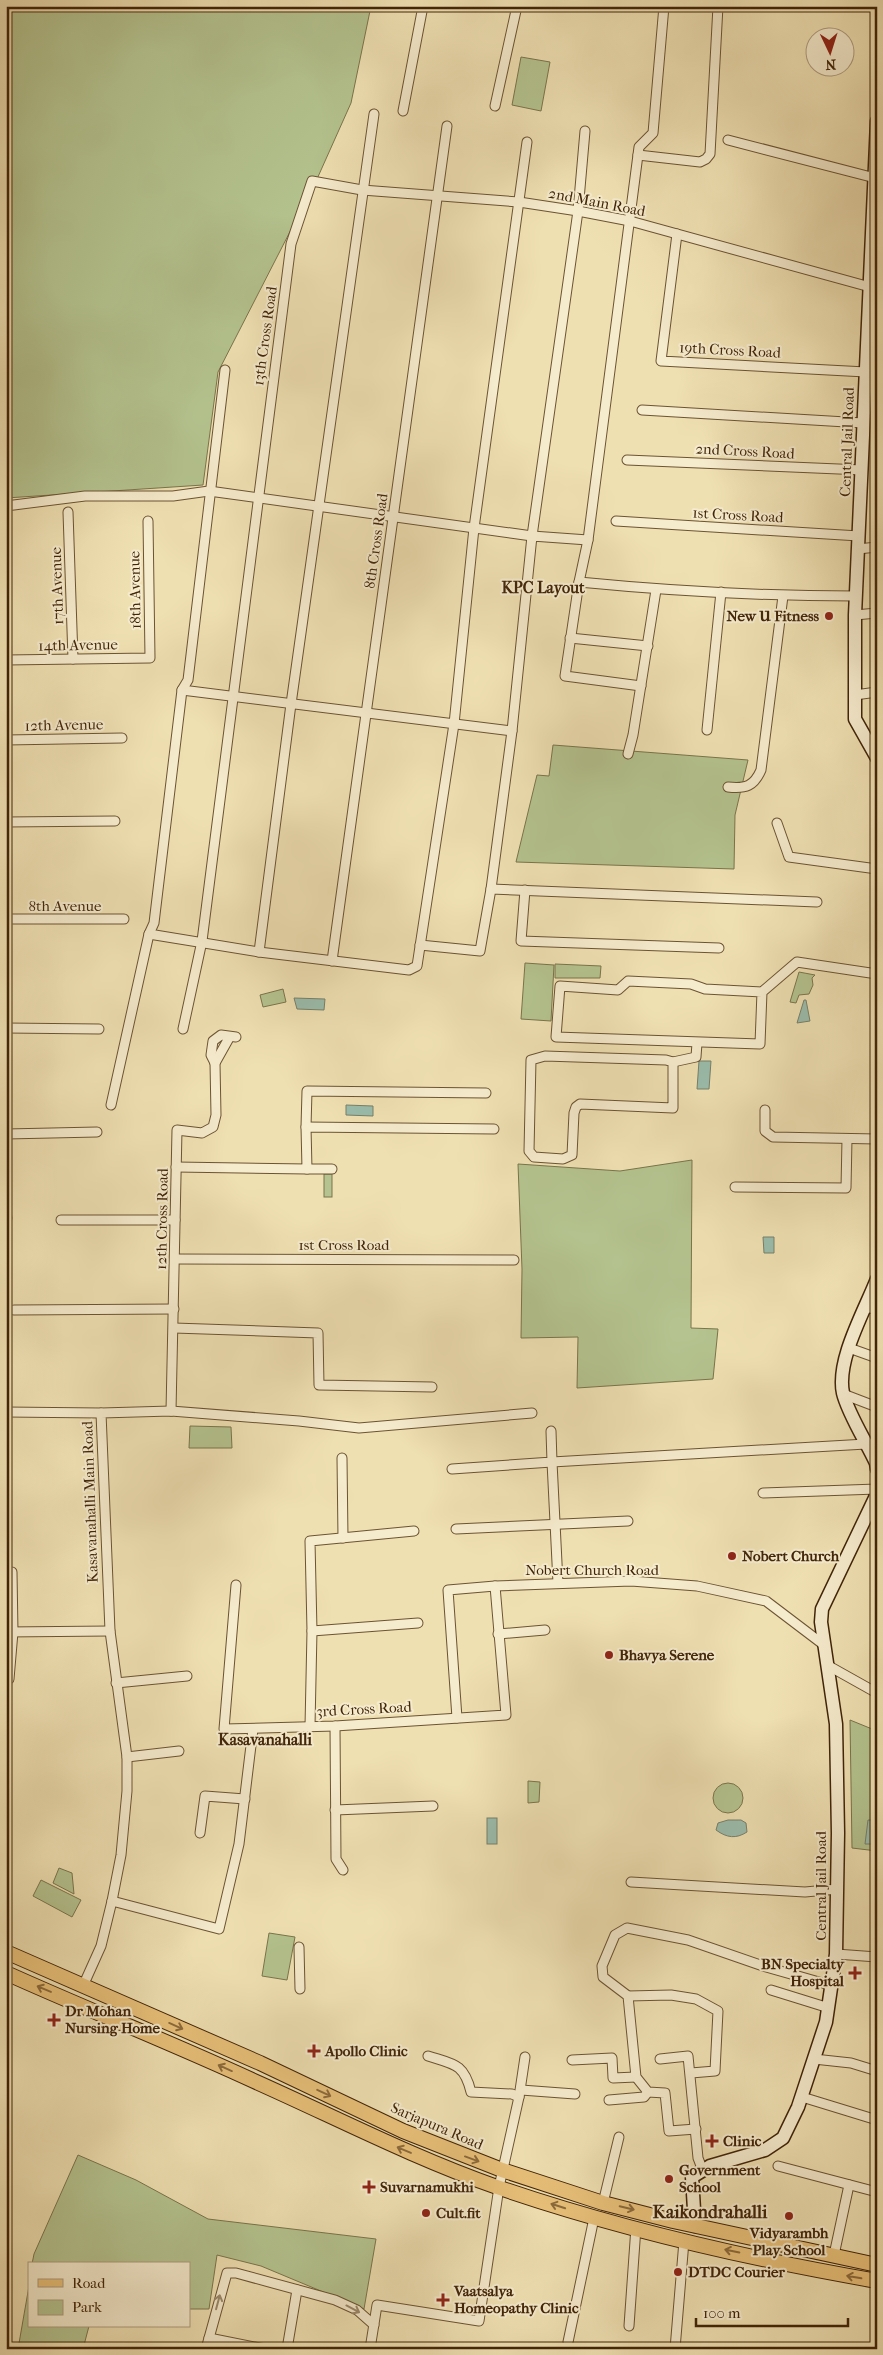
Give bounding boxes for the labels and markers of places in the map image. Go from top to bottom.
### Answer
place label: New U Fitness [726,607,819,625]
marker: New U Fitness [823,610,835,622]
place label: Nobert Church [742,1547,840,1565]
marker: Nobert Church [726,1550,738,1562]
place label: Bhavya Serene [619,1646,715,1664]
marker: Bhavya Serene [603,1649,615,1661]
place label: BN Specialty Hospital [761,1955,845,1990]
marker: BN Specialty Hospital [848,1966,862,1980]
place label: Dr Mohan Nursing Home [65,2002,160,2037]
marker: Dr Mohan Nursing Home [47,2013,61,2027]
place label: Apollo Clinic [324,2042,408,2060]
marker: Apollo Clinic [307,2044,321,2058]
place label: Clinic [723,2132,762,2150]
marker: Clinic [705,2134,719,2148]
place label: Government School [679,2161,761,2196]
marker: Government School [663,2173,675,2185]
place label: Suvarnamukhi [380,2178,474,2196]
marker: Suvarnamukhi [362,2180,376,2194]
place label: Cult.fit [436,2204,481,2222]
marker: Cult.fit [420,2207,432,2219]
marker: Vidyarambh Play School [783,2210,795,2222]
place label: Vidyarambh Play School [749,2224,829,2259]
place label: DTDC Courier [688,2263,786,2281]
marker: DTDC Courier [672,2266,684,2278]
place label: Vaatsalya Homeopathy Clinic [453,2282,579,2317]
marker: Vaatsalya Homeopathy Clinic [436,2293,450,2307]

